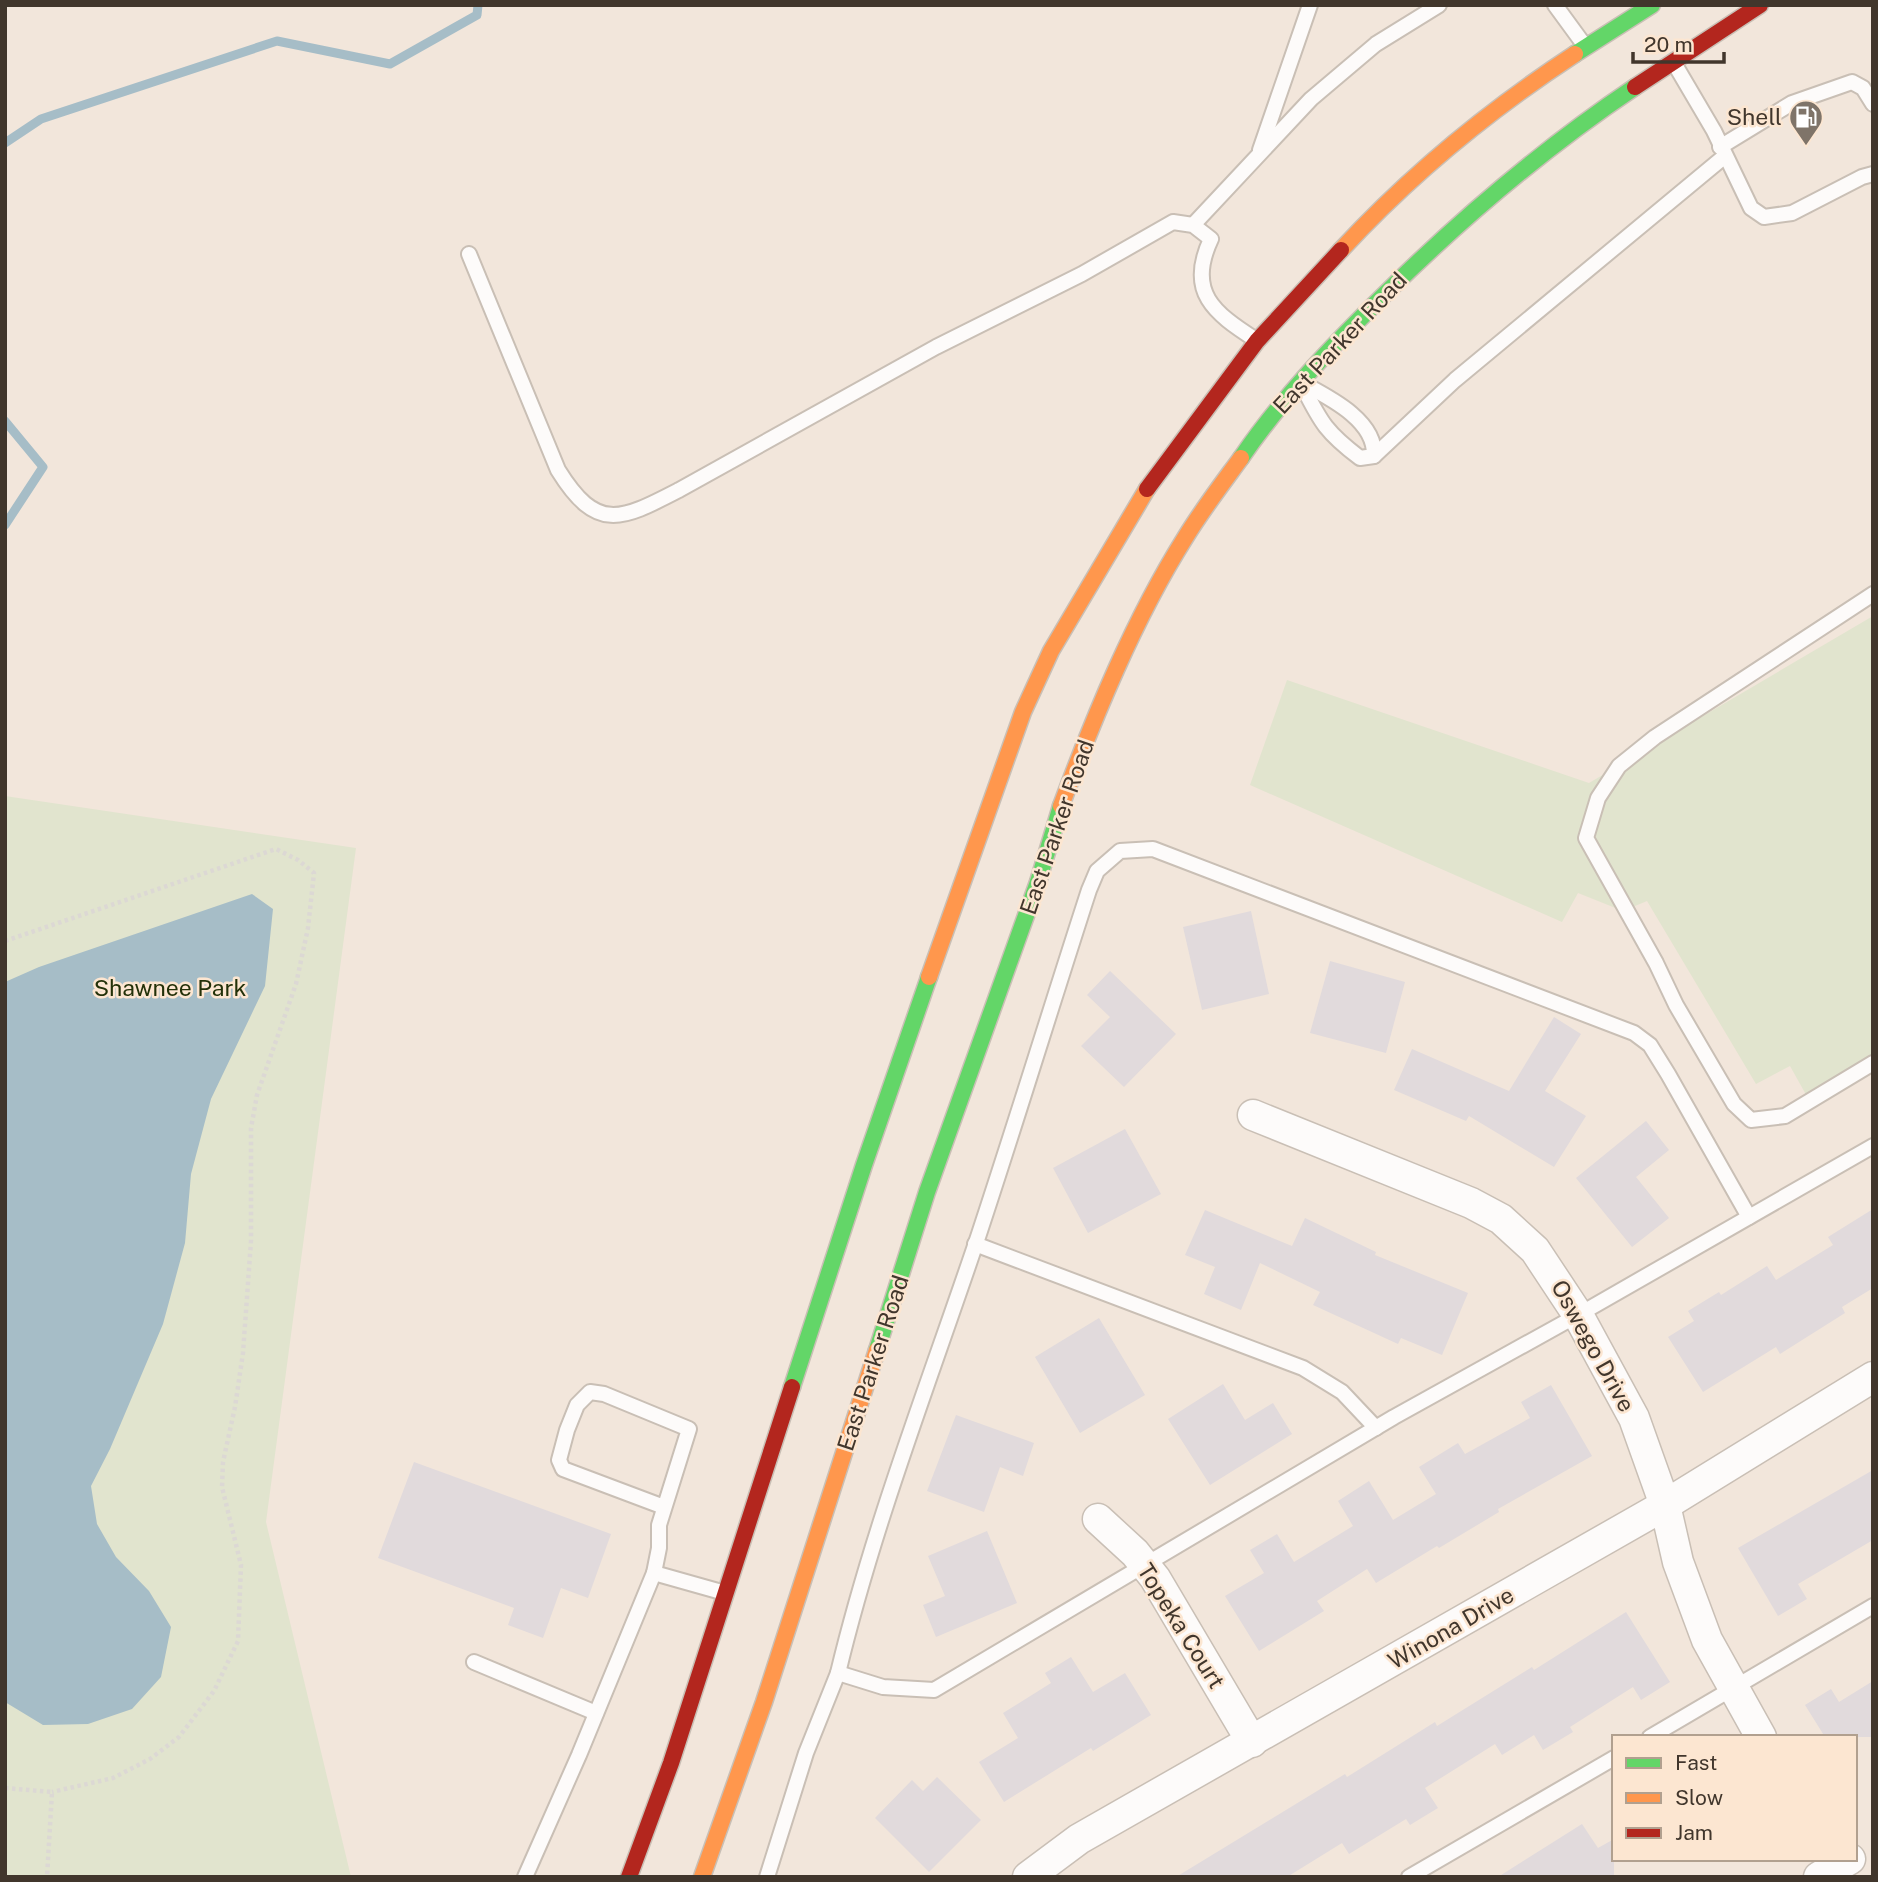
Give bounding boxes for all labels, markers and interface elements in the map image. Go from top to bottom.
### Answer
scale bar [1633,21,1724,65]
text: 20 m [1644,32,1693,57]
fuel station icon: Shell [1787,98,1825,147]
place label: Shell [1727,103,1782,130]
street label: East Parker Road [1267,266,1412,419]
street label: East Parker Road [1014,736,1099,918]
park label: Shawnee Park [94,974,246,1001]
street label: East Parker Road [831,1272,914,1454]
street label: Oswego Drive [1546,1275,1641,1416]
street label: Topeka Court [1132,1558,1231,1693]
street label: Winona Drive [1383,1581,1518,1674]
legend [1612,1735,1857,1861]
text: Fast [1675,1750,1717,1775]
text: Slow [1675,1785,1723,1810]
text: Jam [1675,1820,1713,1845]

